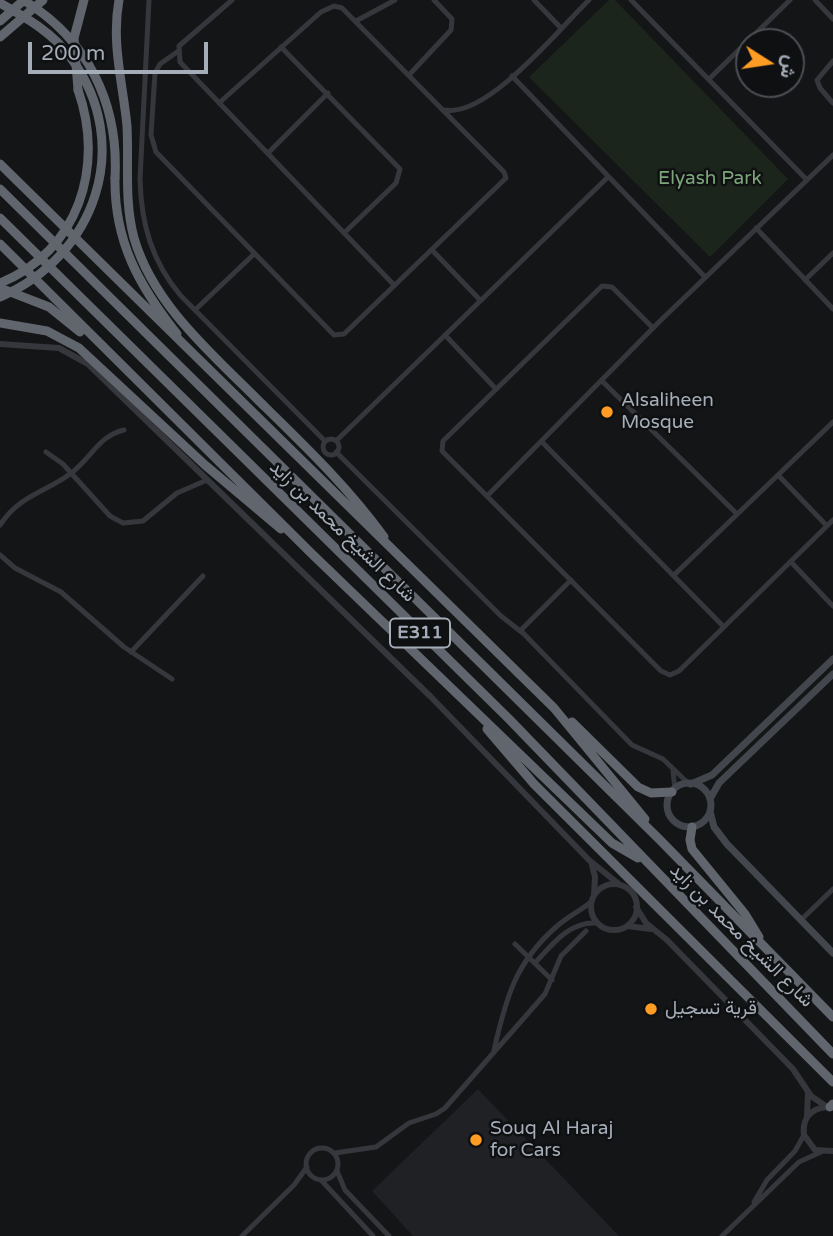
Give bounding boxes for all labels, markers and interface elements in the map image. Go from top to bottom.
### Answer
scale bar [32,28,212,72]
north arrow [735,28,805,98]
text: 200 m [41,41,105,66]
text: ش [775,53,802,80]
park label: Elyash Park [658,168,762,190]
place label: Alsaliheen Mosque [621,390,714,434]
marker: Alsaliheen Mosque [599,404,615,420]
street label: شارع الشيخ محمد بن زايد [264,456,420,608]
road number: E311 [390,618,450,648]
street label: شارع الشيخ محمد بن زايد [664,859,818,1013]
place label: قرية تسجيل [665,998,757,1020]
marker: قرية تسجيل [643,1001,659,1017]
place label: Souq Al Haraj for Cars [490,1118,613,1162]
marker: Souq Al Haraj for Cars [468,1132,484,1148]

